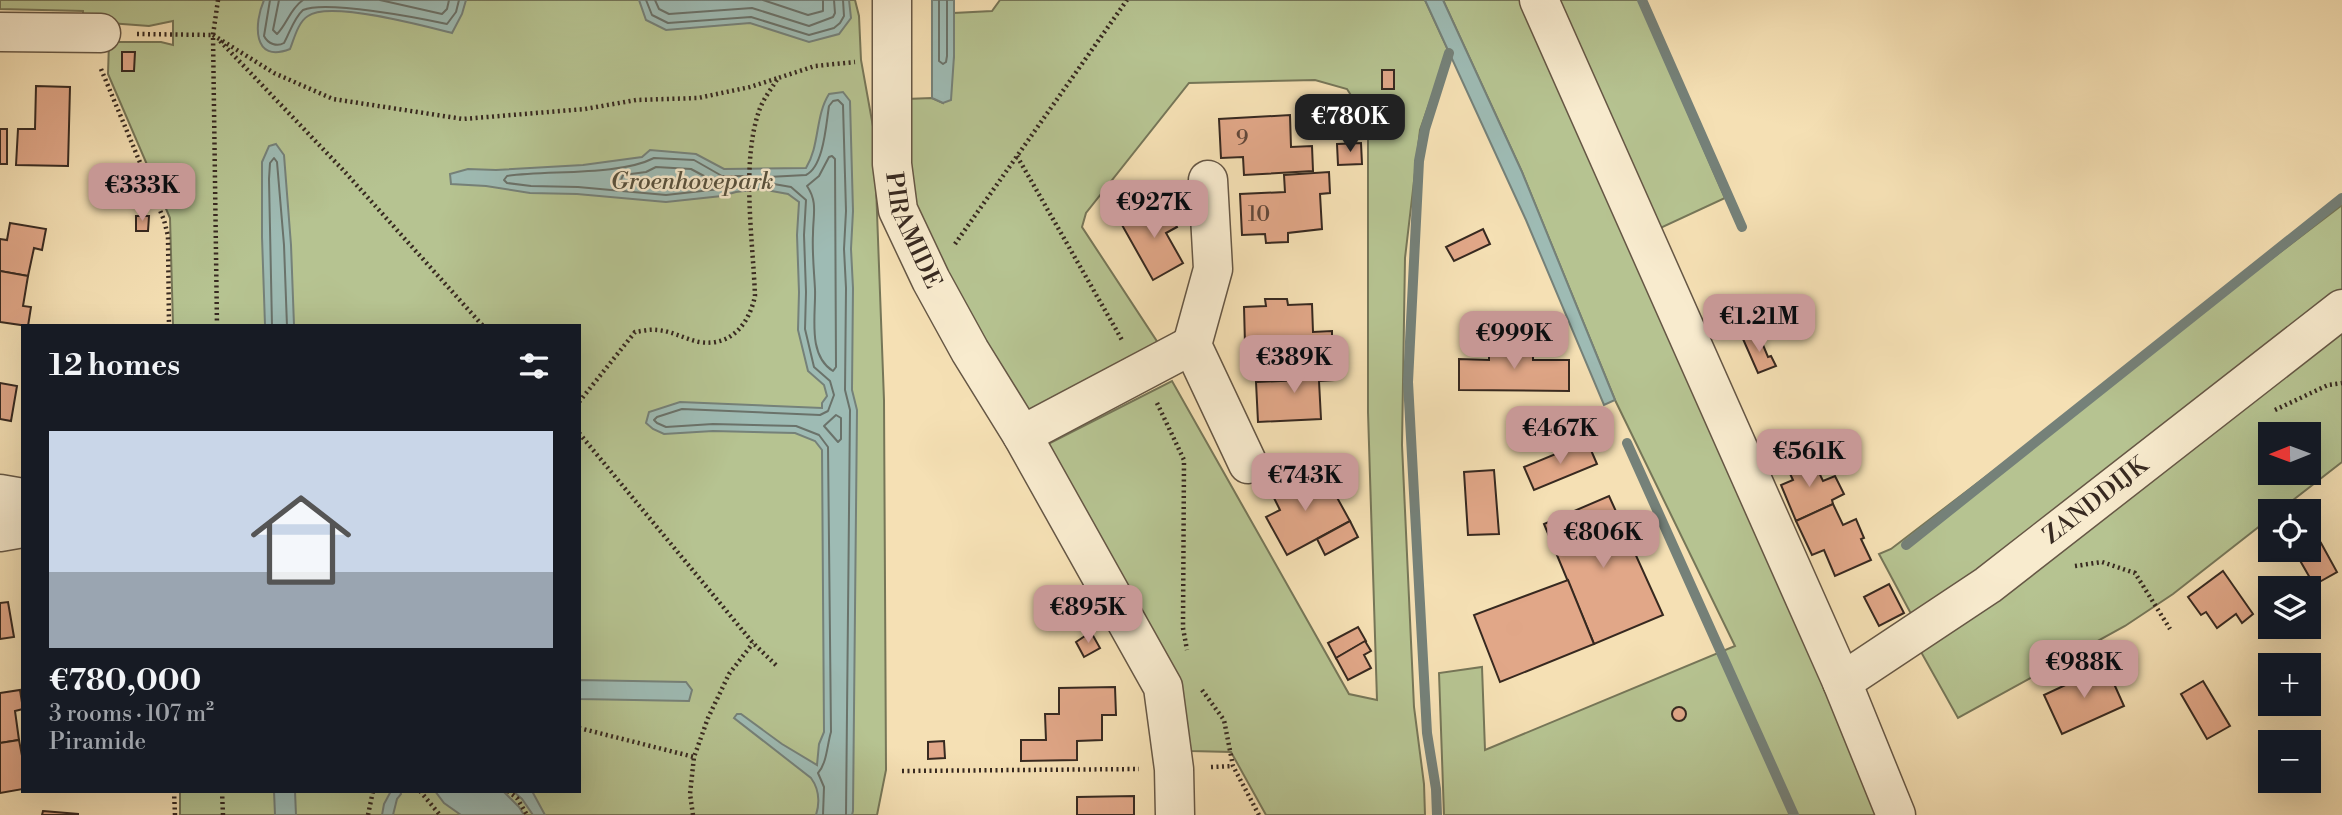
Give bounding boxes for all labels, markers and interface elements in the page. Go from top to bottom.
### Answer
pin: €780K [1301,94,1399,154]
text: €780K [1311,103,1389,131]
house number: 9 [1236,126,1248,152]
pin: €333K [93,164,191,223]
park label: Groenhovepark [610,167,774,197]
street label: PIRAMIDE [878,170,948,294]
text: €333K [104,172,180,200]
pin: €927K [1105,180,1203,240]
text: €927K [1116,189,1192,217]
house number: 10 [1248,202,1270,228]
pin: €1.21M [1702,294,1816,354]
text: €1.21M [1719,303,1799,331]
pin: €999K [1465,312,1563,371]
text: €999K [1475,320,1553,348]
pin: €389K [1245,336,1343,395]
text: €389K [1256,344,1332,372]
text: 12 homes [49,347,180,385]
icon: filters [515,347,553,385]
pin: €467K [1511,406,1609,466]
text: €467K [1522,415,1598,443]
north arrow [2258,422,2320,485]
map controls [2258,422,2321,793]
pin: €561K [1760,430,1858,489]
text: €561K [1773,438,1845,466]
street label: ZANDDIJK [2037,450,2155,551]
pin: €743K [1256,454,1354,513]
text: €743K [1268,462,1342,490]
icon: home [238,477,364,603]
button: locate [2258,499,2321,562]
pin: €806K [1554,510,1652,570]
text: €806K [1563,519,1643,547]
button: layers [2258,576,2321,639]
pin: €895K [1039,586,1137,645]
text: €895K [1049,594,1127,622]
pin: €988K [2035,640,2133,700]
text: €988K [2045,649,2123,677]
button: + [2258,653,2321,716]
text: €780,000 [49,662,201,700]
text: 3 rooms · 107 m² [49,700,214,728]
text: Piramide [49,728,146,756]
button: − [2258,730,2321,793]

